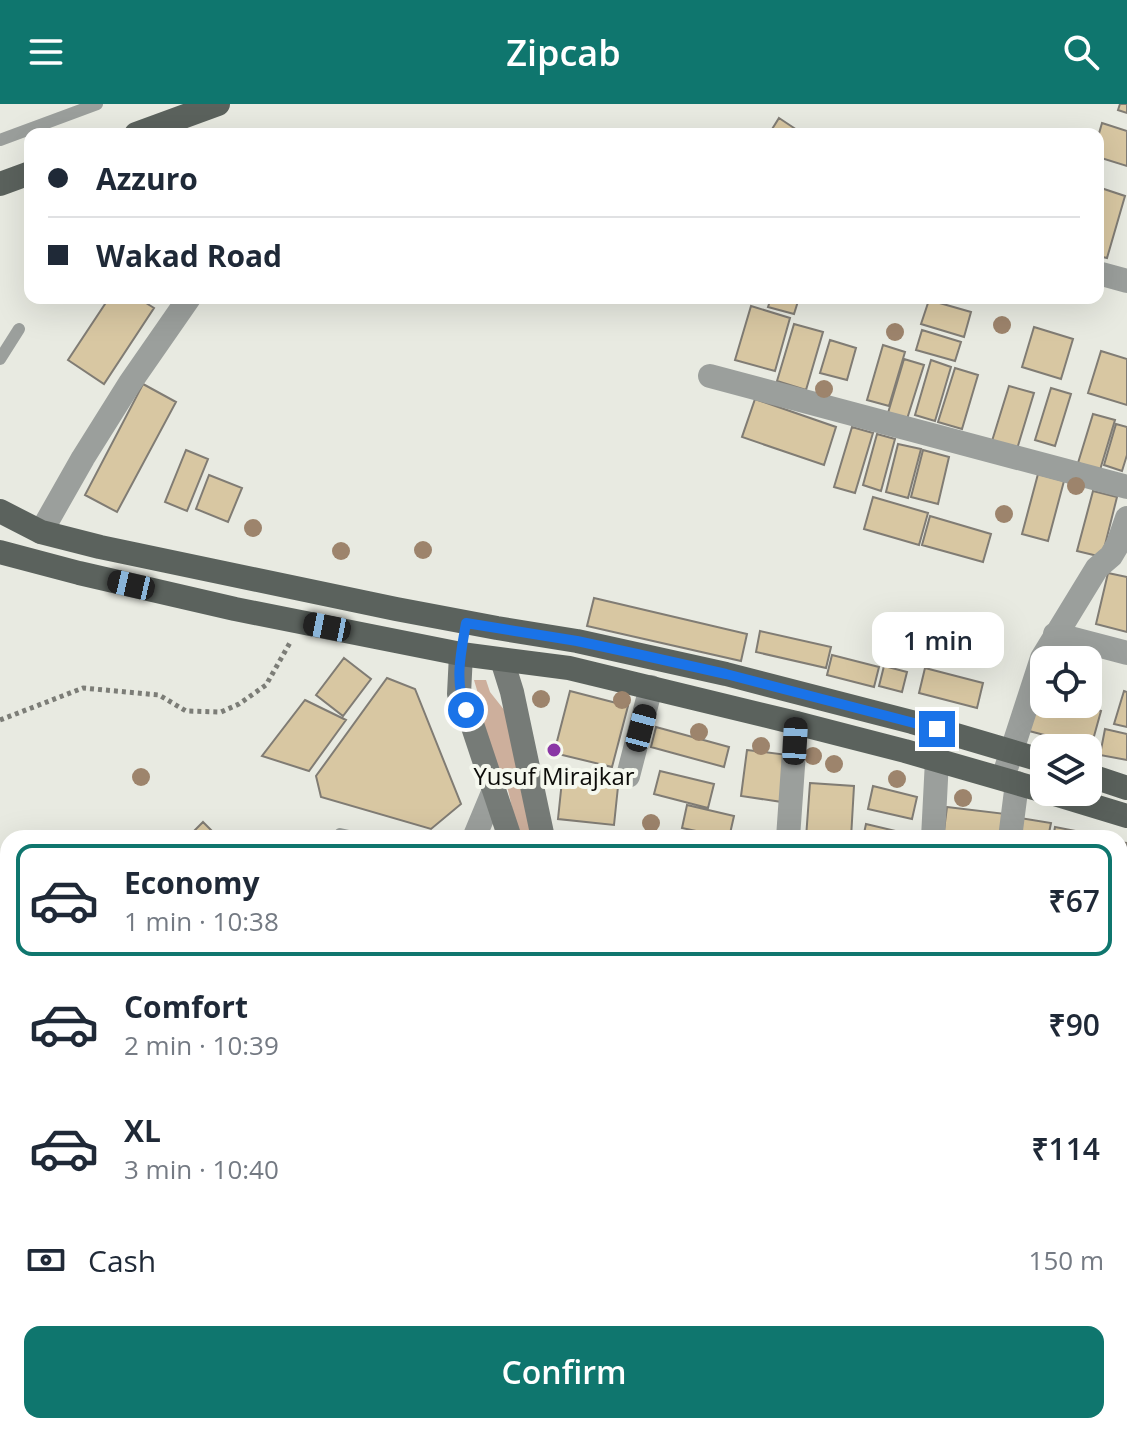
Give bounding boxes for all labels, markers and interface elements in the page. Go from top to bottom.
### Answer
text: Zipcab [506,28,621,77]
icon: menu [24,30,68,74]
icon: search [1059,30,1103,74]
text: Azzuro [96,158,198,199]
text: Wakad Road [96,235,282,276]
car [105,568,157,602]
car [301,611,353,643]
callout: 1 min [871,613,1003,669]
text: 1 min [903,622,973,658]
map controls [1030,646,1102,806]
button: locate [1030,646,1102,718]
route start [448,692,484,728]
car [623,702,659,754]
route end [919,711,955,747]
car [782,716,808,766]
button: layers [1030,734,1102,806]
marker: Yusuf Mirajkar [545,741,563,759]
place label: Yusuf Mirajkar [473,759,635,792]
text: Economy [124,862,260,903]
icon: car [28,864,100,936]
text: ₹67 [1049,880,1100,921]
text: 1 min · 10:38 [124,903,279,939]
text: Comfort [124,986,248,1027]
icon: car [28,988,100,1060]
text: ₹90 [1049,1004,1100,1045]
text: 2 min · 10:39 [124,1027,279,1063]
text: XL [124,1110,161,1151]
icon: car [28,1112,100,1184]
text: ₹114 [1031,1128,1100,1169]
text: 3 min · 10:40 [124,1151,279,1187]
icon: cash [24,1238,68,1282]
text: Cash [88,1240,156,1281]
text: 150 m [1029,1242,1104,1278]
button: Confirm [24,1326,1104,1418]

